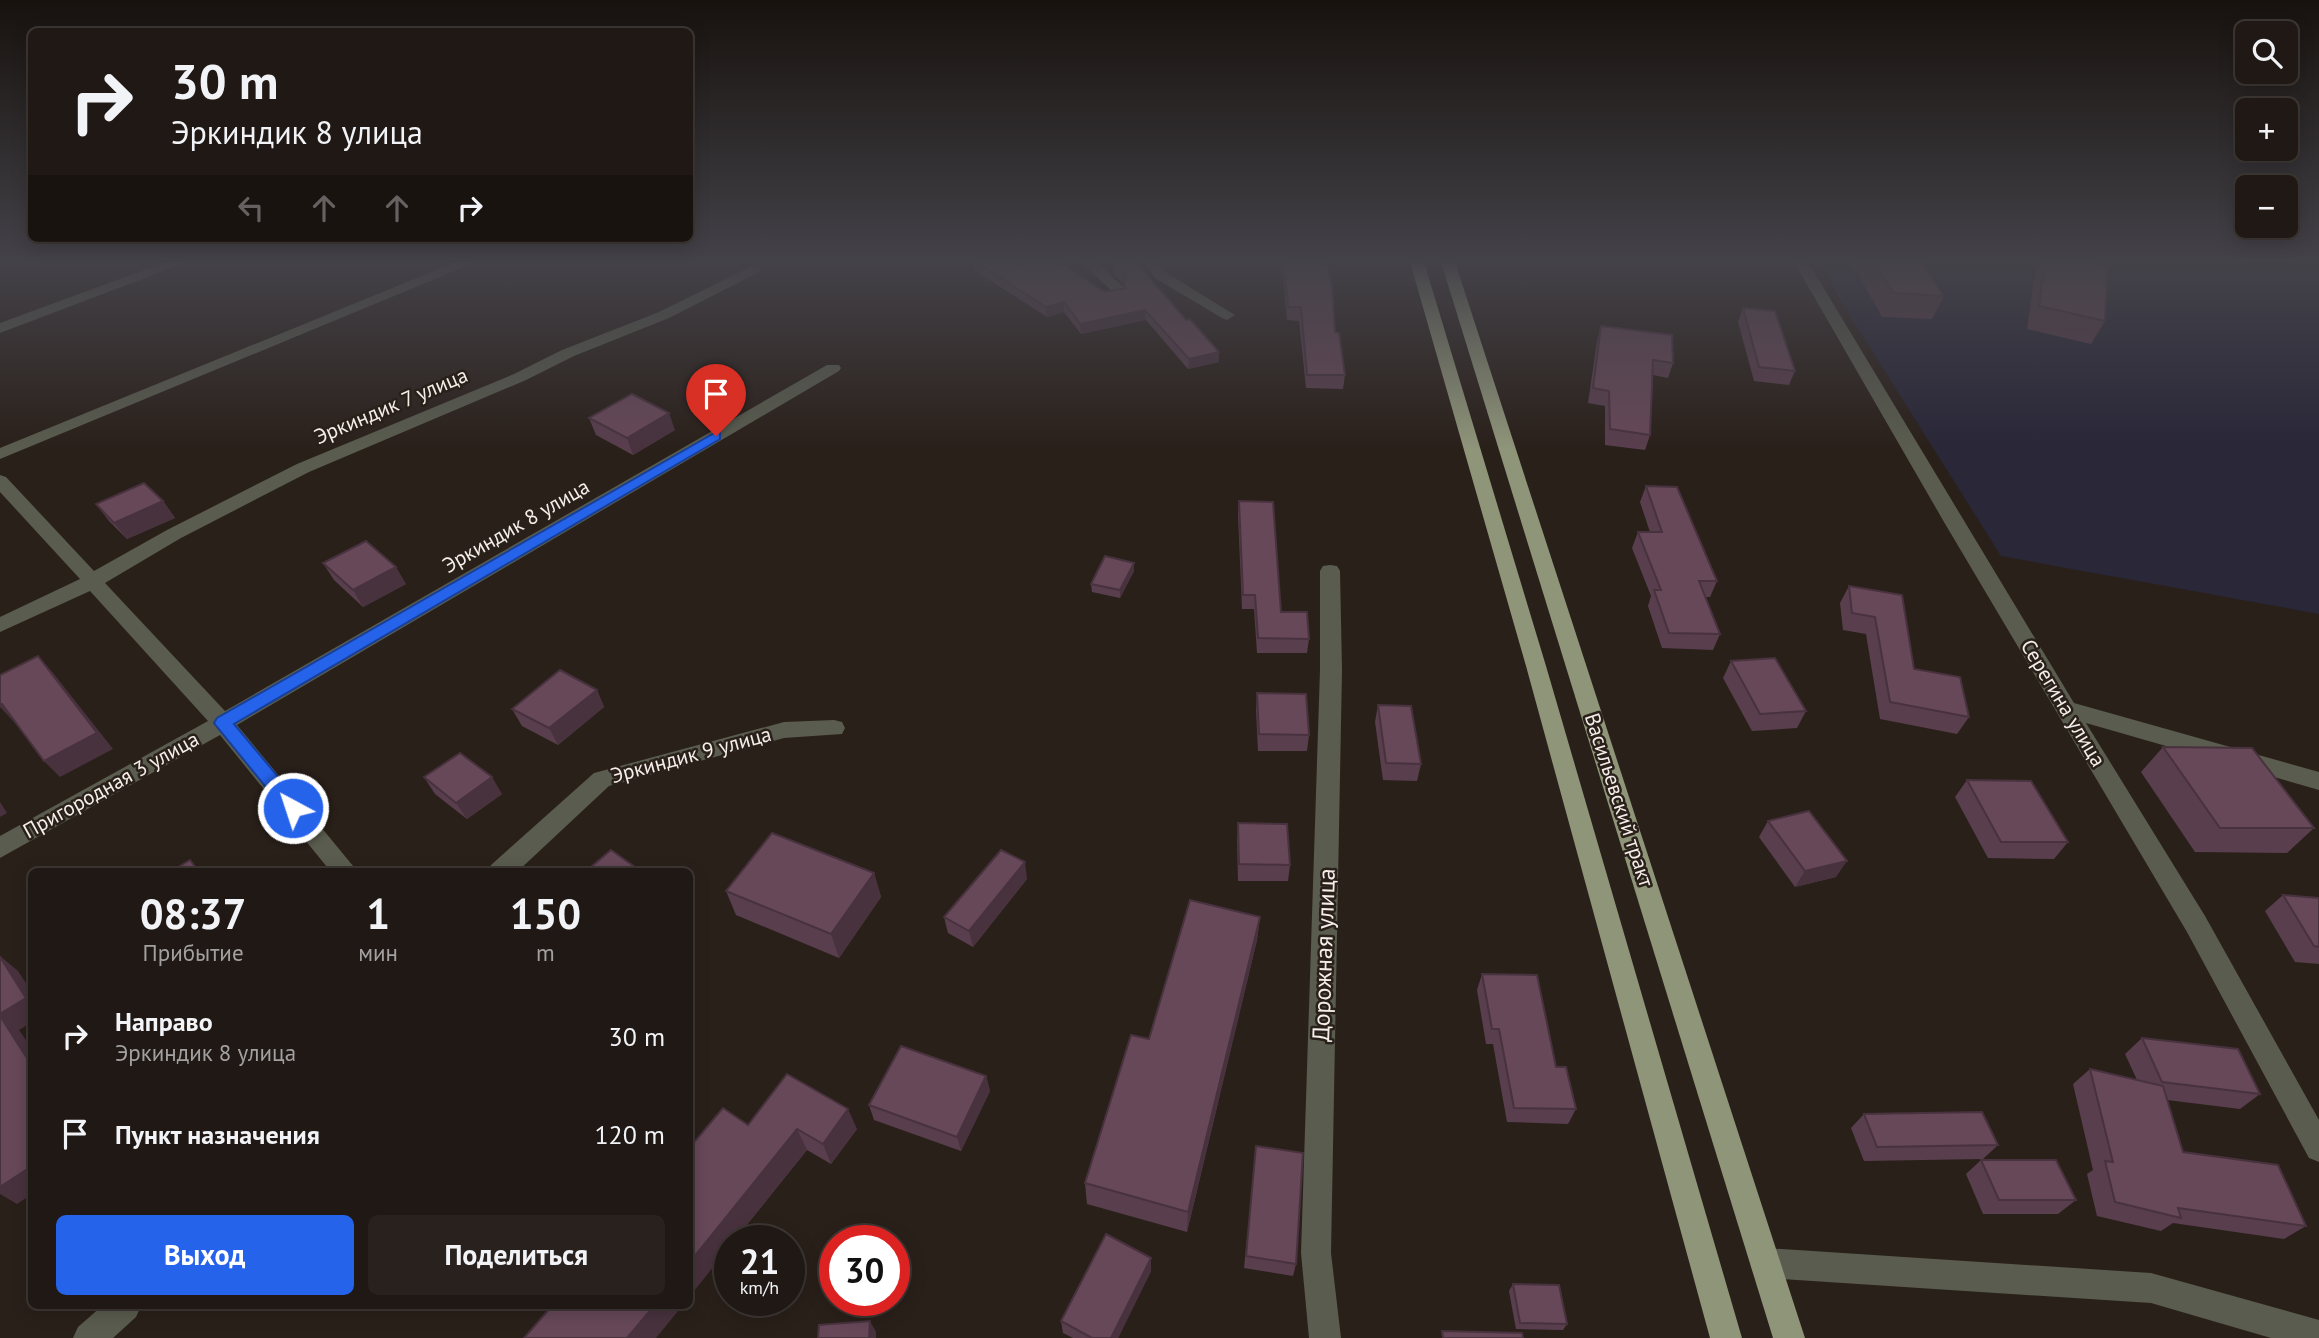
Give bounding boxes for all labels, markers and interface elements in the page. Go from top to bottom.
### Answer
map controls [2235,21,2298,238]
button: search [2235,21,2298,84]
text: 30 m [171,49,278,113]
icon: right [56,56,147,147]
button: + [2235,98,2298,161]
text: Эркиндик 8 улица [171,111,423,153]
button: − [2235,175,2298,238]
icon: left [232,189,270,227]
icon: ahead [305,189,343,227]
icon: ahead [378,189,416,227]
icon: right [451,189,489,227]
street label: Эркиндик 7 улица [310,361,472,450]
pin [686,364,746,436]
icon: arrive [697,375,735,413]
street label: Эркиндик 8 улица [437,473,594,579]
street label: Серегина улица [2015,634,2112,771]
street label: Васильевский тракт [1579,710,1660,891]
street label: Эркиндик 9 улица [608,720,774,789]
street label: Пригородная 3 улица [18,725,203,844]
position arrow [256,771,330,845]
street label: Дорожная улица [1305,868,1342,1042]
text: 08:37 [140,886,246,941]
text: 1 [366,886,390,941]
text: 150 [510,886,581,941]
text: Прибытие [143,938,244,967]
text: мин [358,938,398,967]
text: m [536,938,555,967]
text: Направо [115,1005,213,1038]
icon: right [56,1017,94,1055]
text: 30 m [609,1020,665,1053]
text: Эркиндик 8 улица [115,1038,296,1067]
icon: arrive [56,1115,94,1153]
text: Пункт назначения [115,1118,320,1151]
text: 120 m [594,1118,665,1151]
button: Выход [56,1215,354,1295]
button: Поделиться [368,1215,665,1295]
speed limit sign: 30 [819,1225,910,1316]
text: 21 [740,1238,779,1284]
text: km/h [740,1276,779,1299]

